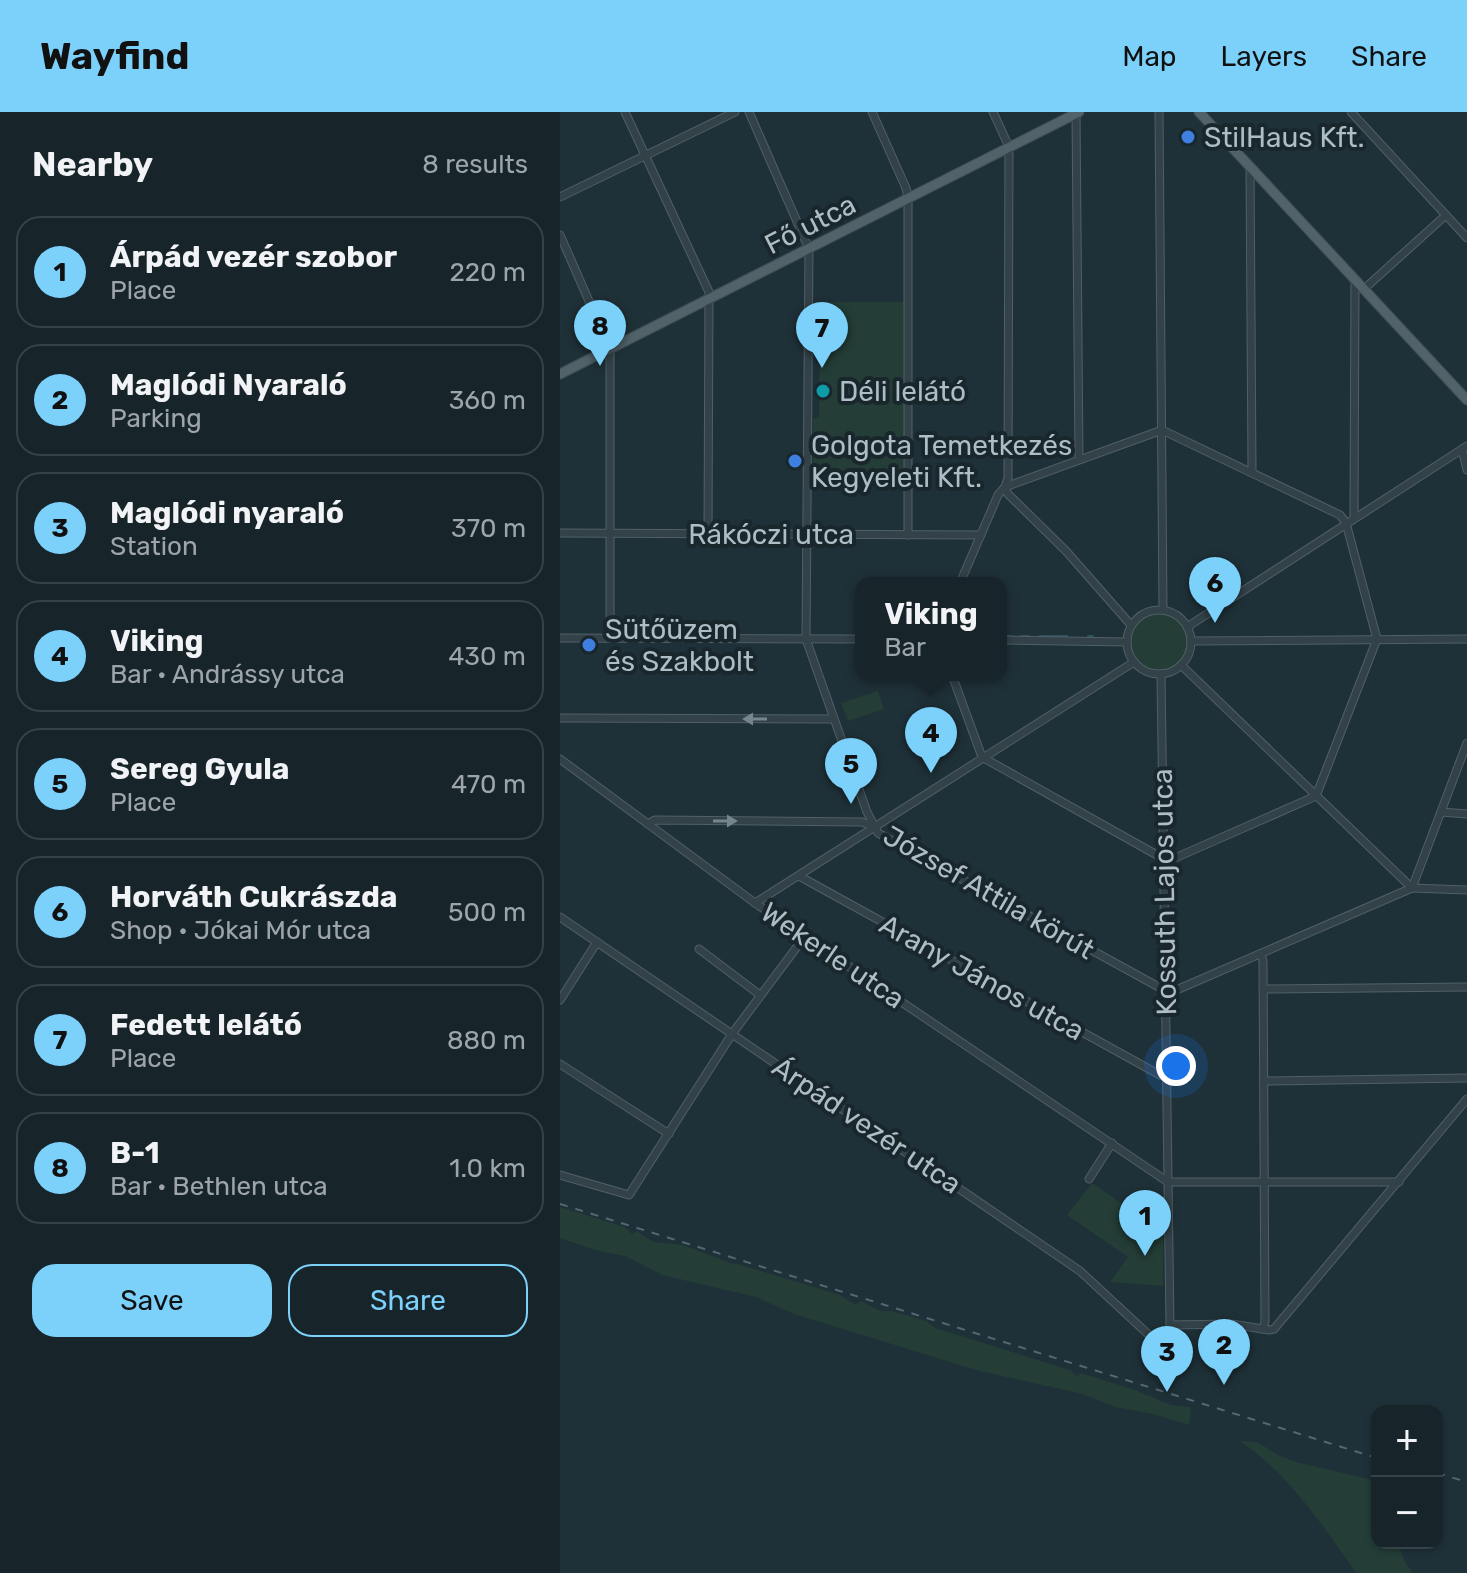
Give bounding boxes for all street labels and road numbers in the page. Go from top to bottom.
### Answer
street label: Fő utca [759,188,861,261]
street label: Rákóczi utca [688,518,854,551]
street label: Kossuth Lajos utca [1146,768,1183,1016]
street label: József Attila körút [877,819,1100,966]
street label: Wekerle utca [755,895,911,1015]
street label: Arany János utca [874,908,1090,1047]
street label: Árpád vezér utca [766,1050,967,1201]

